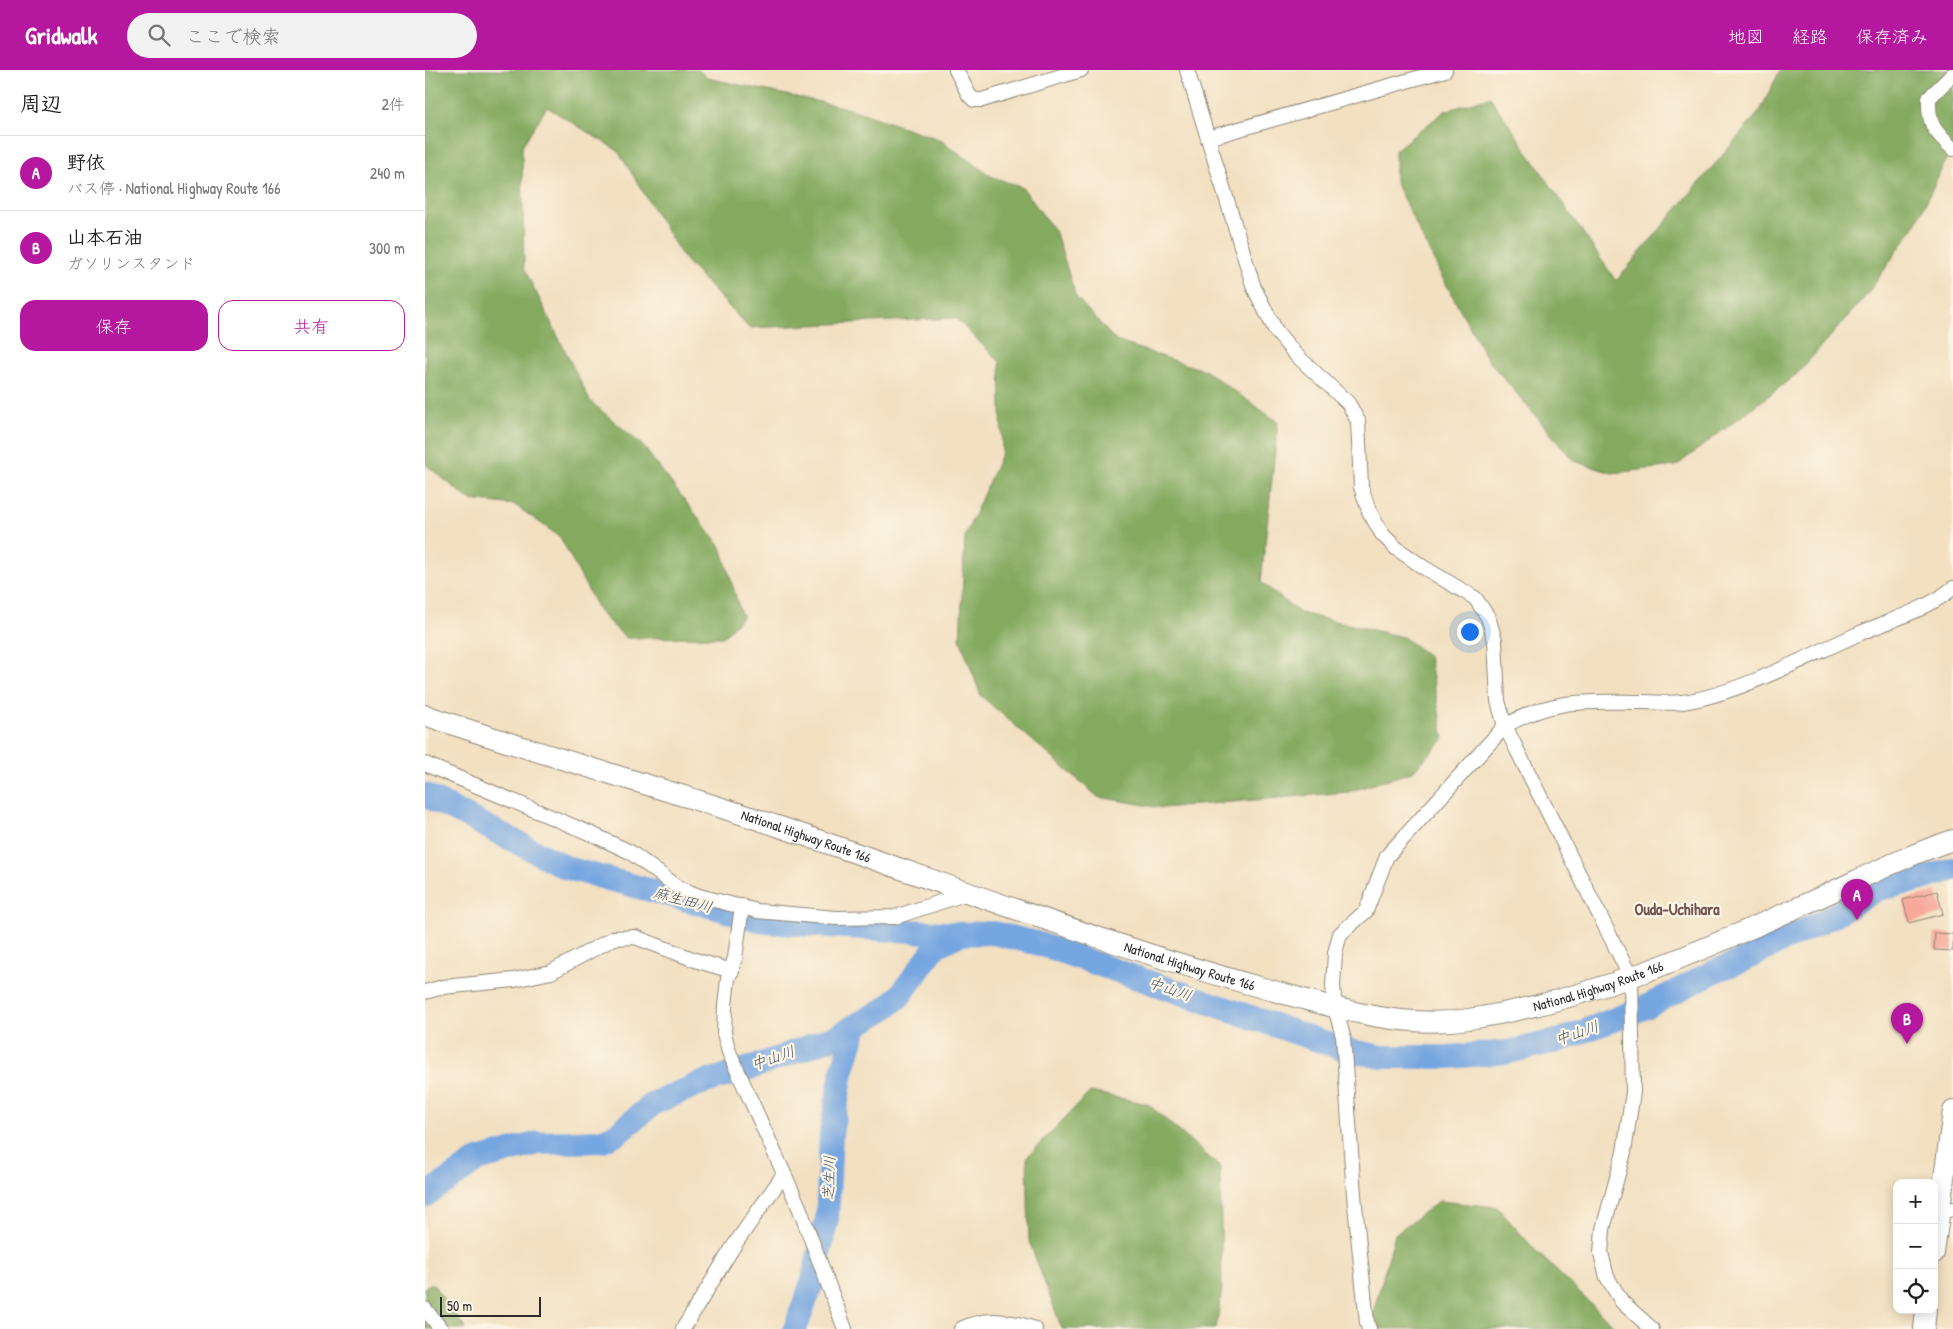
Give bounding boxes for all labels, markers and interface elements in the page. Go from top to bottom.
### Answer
search box [127,13,477,58]
text: Gridwalk [25,19,97,51]
icon: search [145,21,173,49]
text: ここで検索 [185,23,280,49]
text: 地図 [1728,24,1764,49]
text: 経路 [1792,24,1828,49]
text: 保存済み [1856,24,1928,49]
text: 周辺 [20,89,62,118]
text: 2件 [382,93,405,115]
text: 野依 [67,149,105,175]
text: A [32,162,40,184]
text: 240 m [370,162,405,184]
text: バス停 · National Highway Route 166 [67,177,281,199]
text: 山本石油 [67,224,143,250]
text: B [32,237,40,259]
text: 300 m [369,237,405,259]
text: ガソリンスタンド [67,252,195,274]
button: 保存 [20,300,208,351]
button: 共有 [218,300,405,351]
your location [1457,619,1483,645]
street label: National Highway Route 166 [739,805,874,867]
pin: A [1841,879,1873,920]
water label: 麻生田川 [651,882,715,917]
district label: Ouda-Uchihara [1634,898,1720,920]
street label: National Highway Route 166 [1122,937,1258,994]
street label: National Highway Route 166 [1531,956,1666,1015]
water label: 中山川 [1145,971,1195,1006]
pin: B [1891,1003,1923,1044]
water label: 中山川 [1552,1015,1602,1050]
water label: 中山川 [748,1040,798,1075]
water label: 芝生川 [817,1155,840,1201]
map controls [1893,1179,1938,1314]
button: + [1893,1179,1938,1224]
button: − [1893,1224,1938,1269]
button: locate [1893,1269,1938,1314]
scale bar [440,1294,541,1317]
text: 50 m [447,1296,472,1315]

